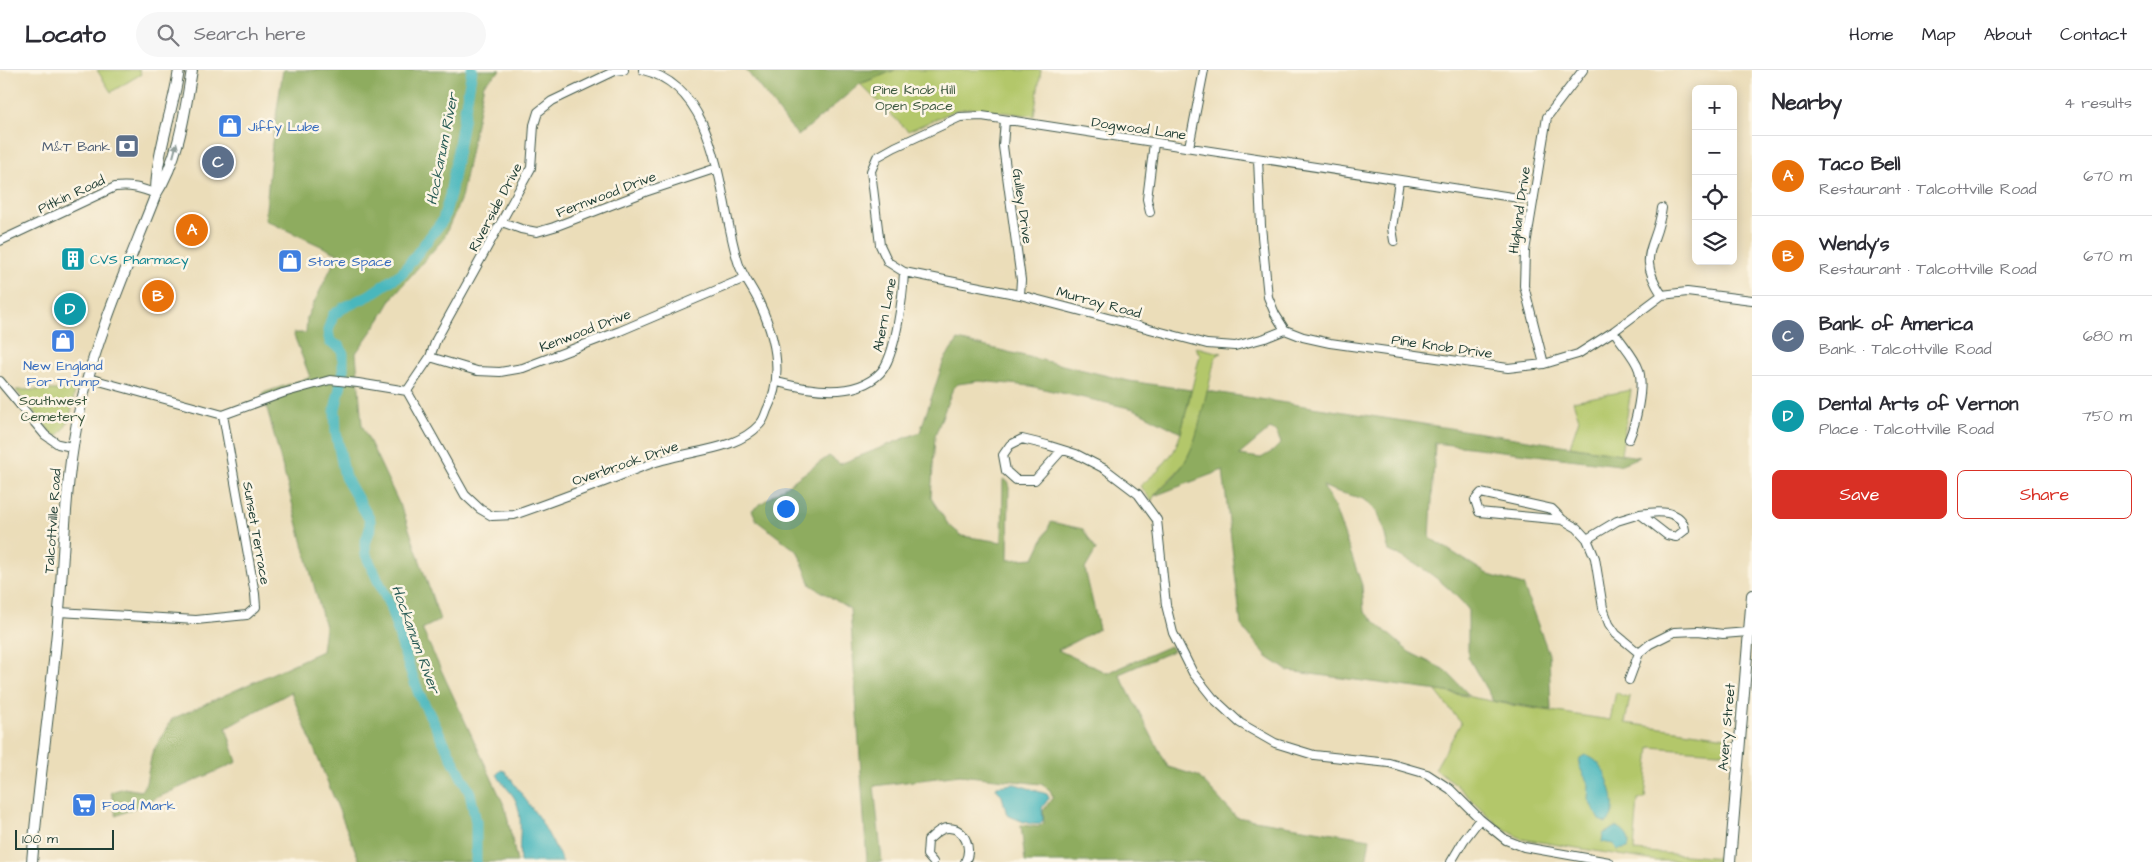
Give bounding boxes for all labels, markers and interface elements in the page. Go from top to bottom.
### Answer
search box [136,12,486,57]
text: Locato [25,18,106,52]
icon: search [154,21,182,49]
text: Search here [194,21,306,48]
text: Home [1849,22,1894,47]
text: Map [1922,22,1956,47]
text: About [1984,22,2032,47]
text: Contact [2060,22,2127,47]
park label: Pine Knob Hill Open Space [872,80,956,116]
map controls [1692,85,1737,265]
button: + [1692,85,1737,130]
text: Nearby [1772,88,1842,117]
water label: Hockanum River [421,90,464,207]
text: 4 results [2064,92,2132,114]
street label: Dogwood Lane [1090,112,1188,146]
shop icon: Jiffy Lube [217,113,243,139]
place label: Jiffy Lube [248,117,320,137]
button: − [1692,130,1737,175]
bank icon: M&T Bank [114,133,140,159]
place label: M&T Bank [42,137,110,157]
one-way arrow [171,143,179,158]
pin: C [202,143,234,181]
text: Taco Bell [1819,151,1901,178]
street label: Riverside Drive [464,159,528,255]
street label: Highland Drive [1504,165,1536,255]
text: A [1783,165,1793,187]
text: 670 m [2083,165,2132,187]
street label: Fernwood Drive [553,167,660,223]
street label: Gulley Drive [1007,167,1037,245]
street label: Pitkin Road [34,171,108,219]
button: locate [1692,175,1737,220]
text: Restaurant · Talcottville Road [1819,178,2037,200]
pin: A [176,211,208,249]
button: layers [1692,220,1737,265]
text: Wendy's [1819,231,1889,258]
text: B [1782,245,1794,267]
text: 670 m [2083,245,2132,267]
building icon: CVS Pharmacy [60,246,86,272]
shop icon: Store Space [277,248,303,274]
place label: CVS Pharmacy [90,250,189,270]
place label: Store Space [308,252,392,272]
text: Restaurant · Talcottville Road [1819,258,2037,280]
street label: Ahern Lane [868,276,902,354]
pin: B [142,277,174,315]
street label: Murray Road [1054,282,1143,324]
pin: D [54,290,86,328]
street label: Kenwood Drive [537,304,634,358]
text: Bank of America [1819,311,1973,338]
text: C [1782,325,1794,347]
text: 680 m [2083,325,2132,347]
shop icon: New England For Trump [50,328,76,354]
street label: Pine Knob Drive [1390,330,1494,364]
text: Bank · Talcottville Road [1819,338,1992,360]
place label: New England For Trump [23,356,103,392]
park label: Southwest Cemetery [19,391,87,427]
text: Dental Arts of Vernon [1819,391,2018,418]
text: D [1783,405,1793,427]
text: 750 m [2082,405,2132,427]
text: Place · Talcottville Road [1819,418,1994,440]
street label: Overbrook Drive [569,436,682,492]
street label: Talcottville Road [39,468,67,574]
button: Save [1772,470,1947,519]
button: Share [1957,470,2132,519]
street label: Sunset Terrace [237,480,275,587]
your location [773,496,799,522]
water label: Hockanum River [386,582,445,698]
street label: Avery Street [1713,682,1741,772]
supermarket icon: Food Mark [71,792,97,818]
place label: Food Mark [102,796,176,816]
scale bar [15,827,114,850]
text: 100 m [22,829,58,849]

